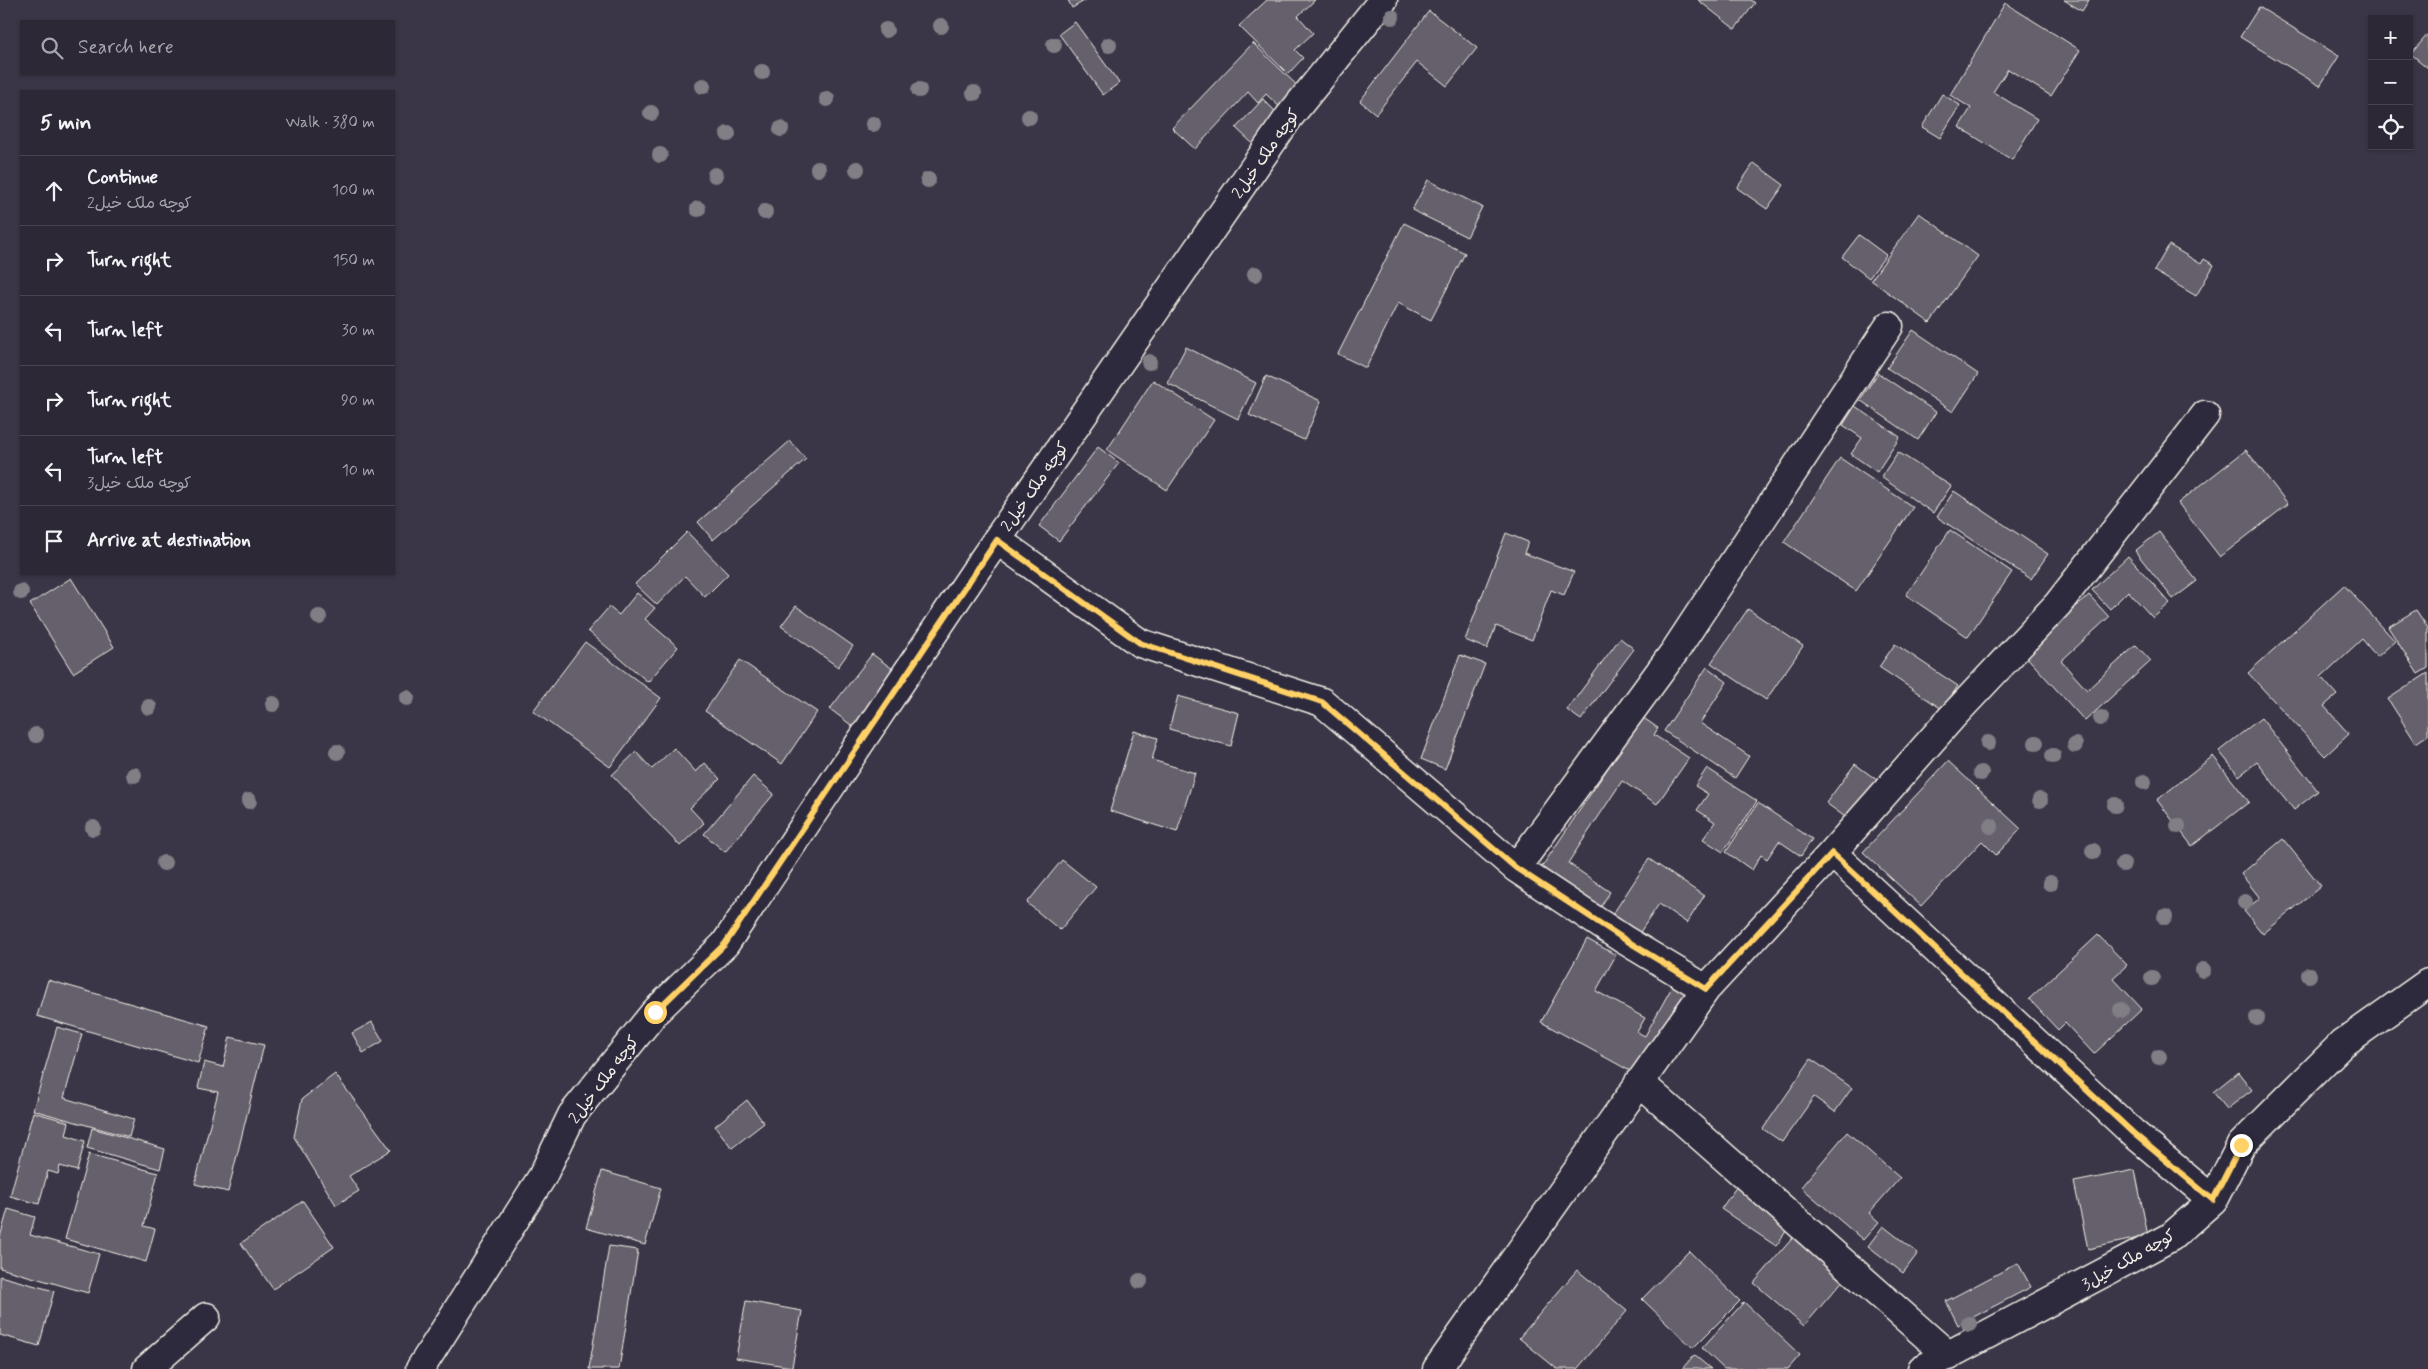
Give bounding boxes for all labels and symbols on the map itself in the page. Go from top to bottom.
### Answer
street label: کوچه ملک خیل2 [1228,105,1305,203]
street label: کوچه ملک خیل2 [997,438,1074,536]
route start [644,1001,667,1024]
street label: کوچه ملک خیل2 [564,1032,644,1128]
route end [2230,1134,2253,1157]
street label: کوچه ملک خیل3 [2078,1225,2179,1295]

